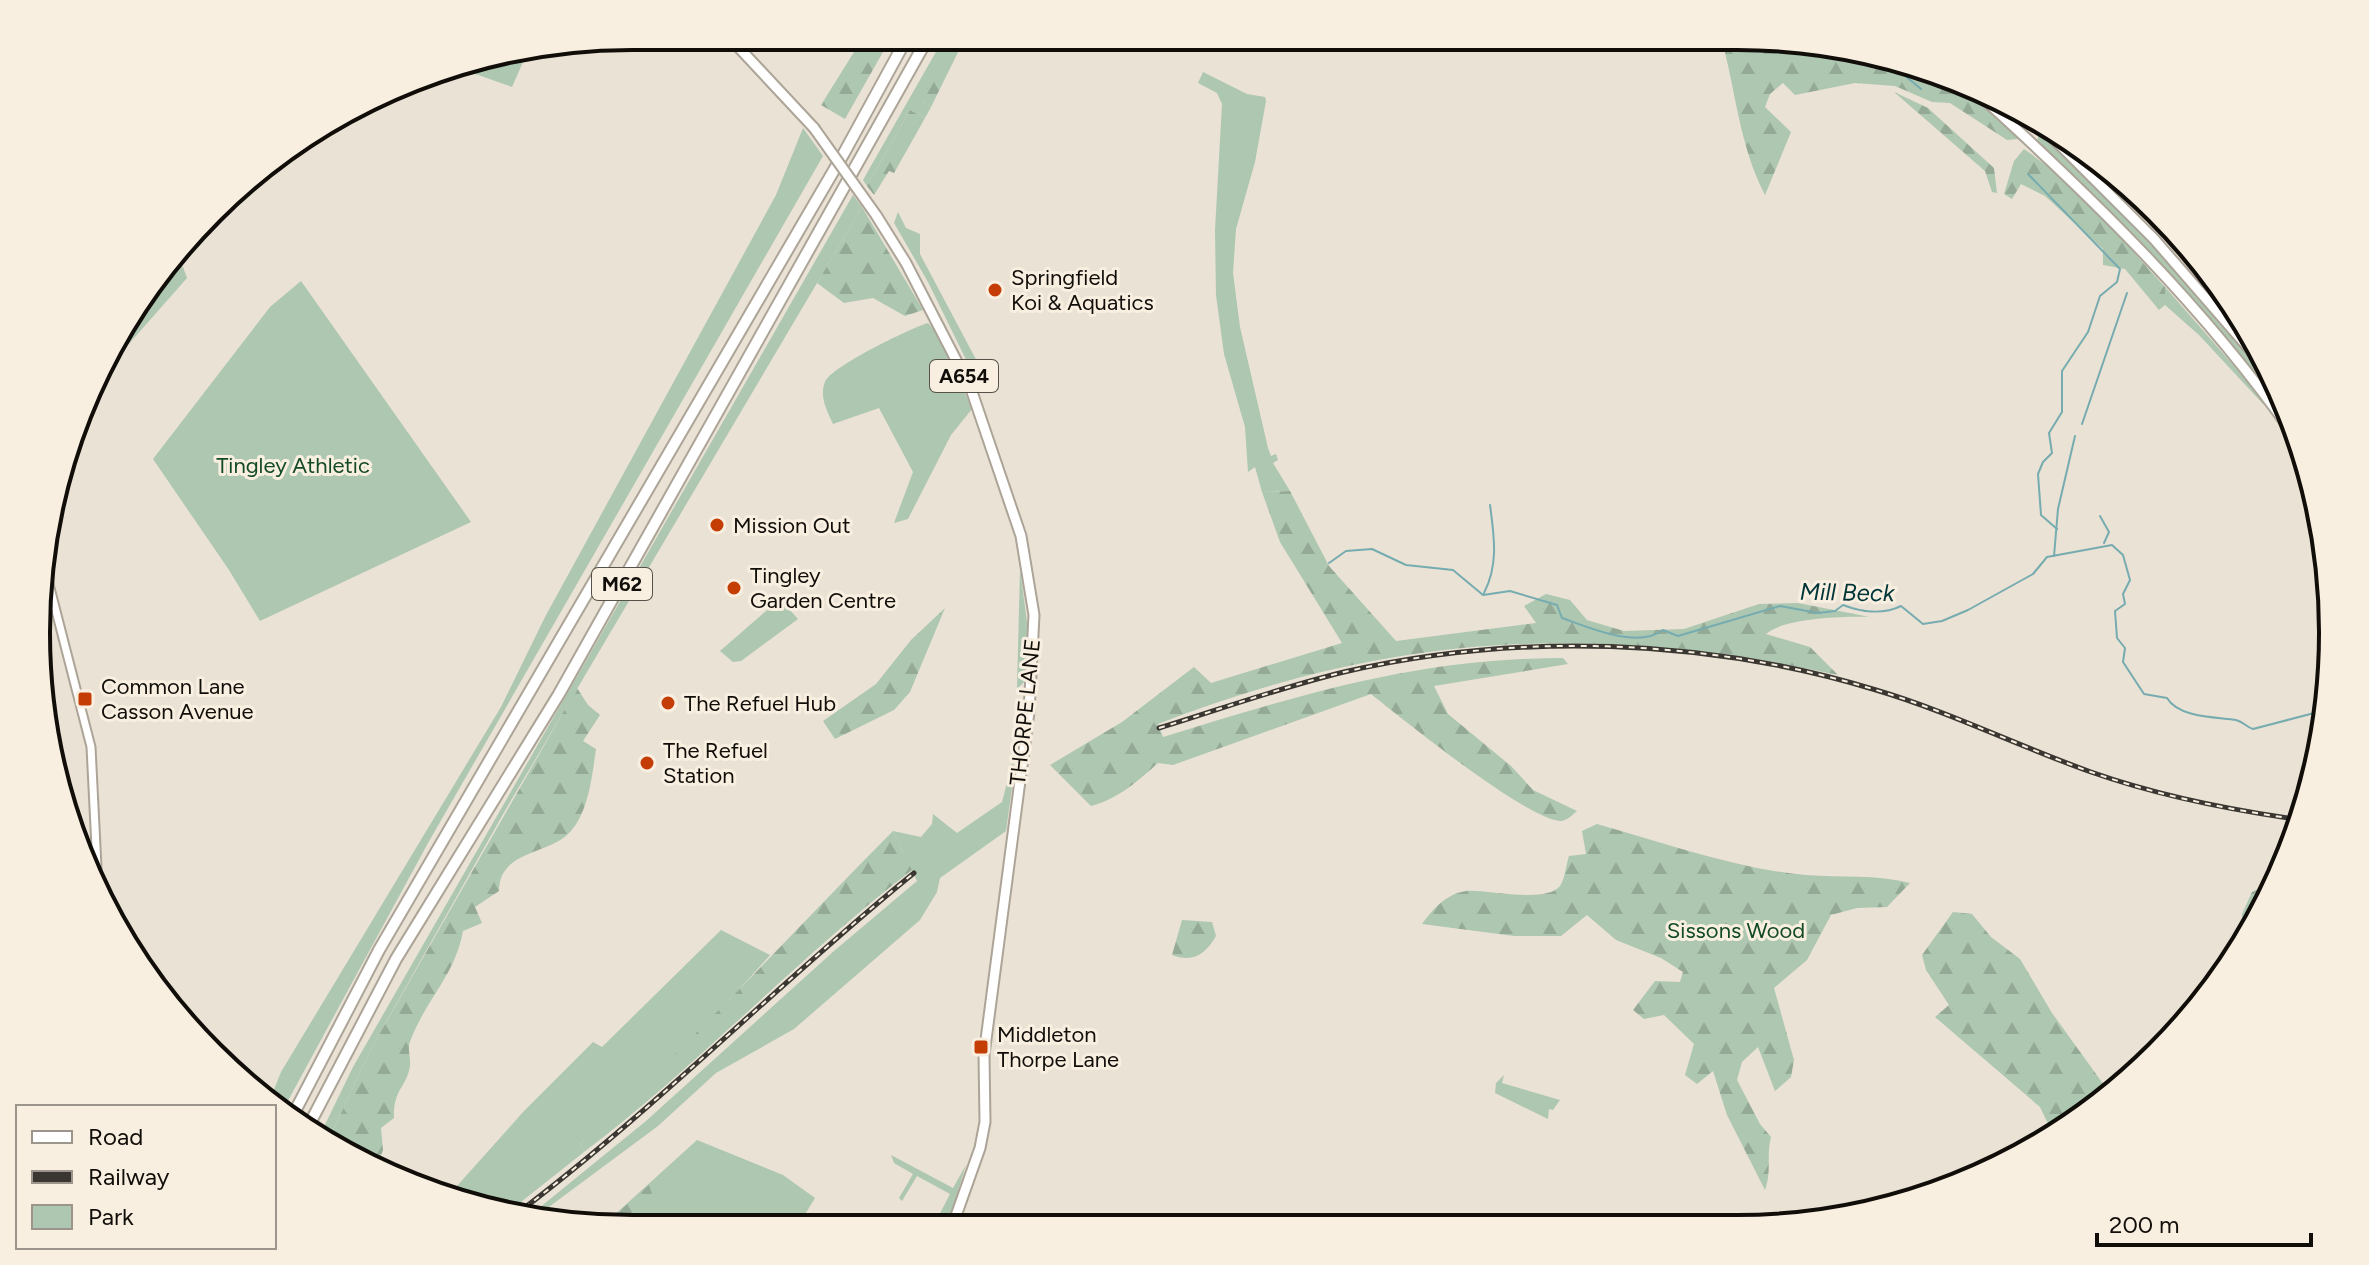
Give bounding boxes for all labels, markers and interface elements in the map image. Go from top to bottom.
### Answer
place label: Springfield Koi & Aquatics [1011,264,1154,316]
marker: Springfield Koi & Aquatics [986,281,1004,299]
road number: A654 [930,360,998,392]
park label: Tingley Athletic [216,452,370,479]
place label: Mission Out [733,512,850,539]
marker: Mission Out [708,516,726,534]
place label: Tingley Garden Centre [750,562,896,614]
road number: M62 [592,568,652,600]
water label: Mill Beck [1799,577,1896,607]
marker: Tingley Garden Centre [725,579,743,597]
street label: THORPE LANE [1004,637,1046,787]
place label: Common Lane Casson Avenue [101,673,253,725]
marker: Common Lane Casson Avenue [76,690,94,708]
place label: The Refuel Hub [684,690,836,717]
marker: The Refuel Hub [659,694,677,712]
place label: The Refuel Station [663,737,768,789]
marker: The Refuel Station [638,754,656,772]
park label: Sissons Wood [1667,917,1805,944]
place label: Middleton Thorpe Lane [997,1021,1119,1073]
marker: Middleton Thorpe Lane [972,1038,990,1056]
legend [16,1105,276,1249]
text: Road [88,1122,143,1151]
text: Railway [88,1162,170,1191]
scale bar [2097,1197,2311,1247]
text: Park [88,1202,134,1231]
text: 200 m [2109,1210,2180,1239]

